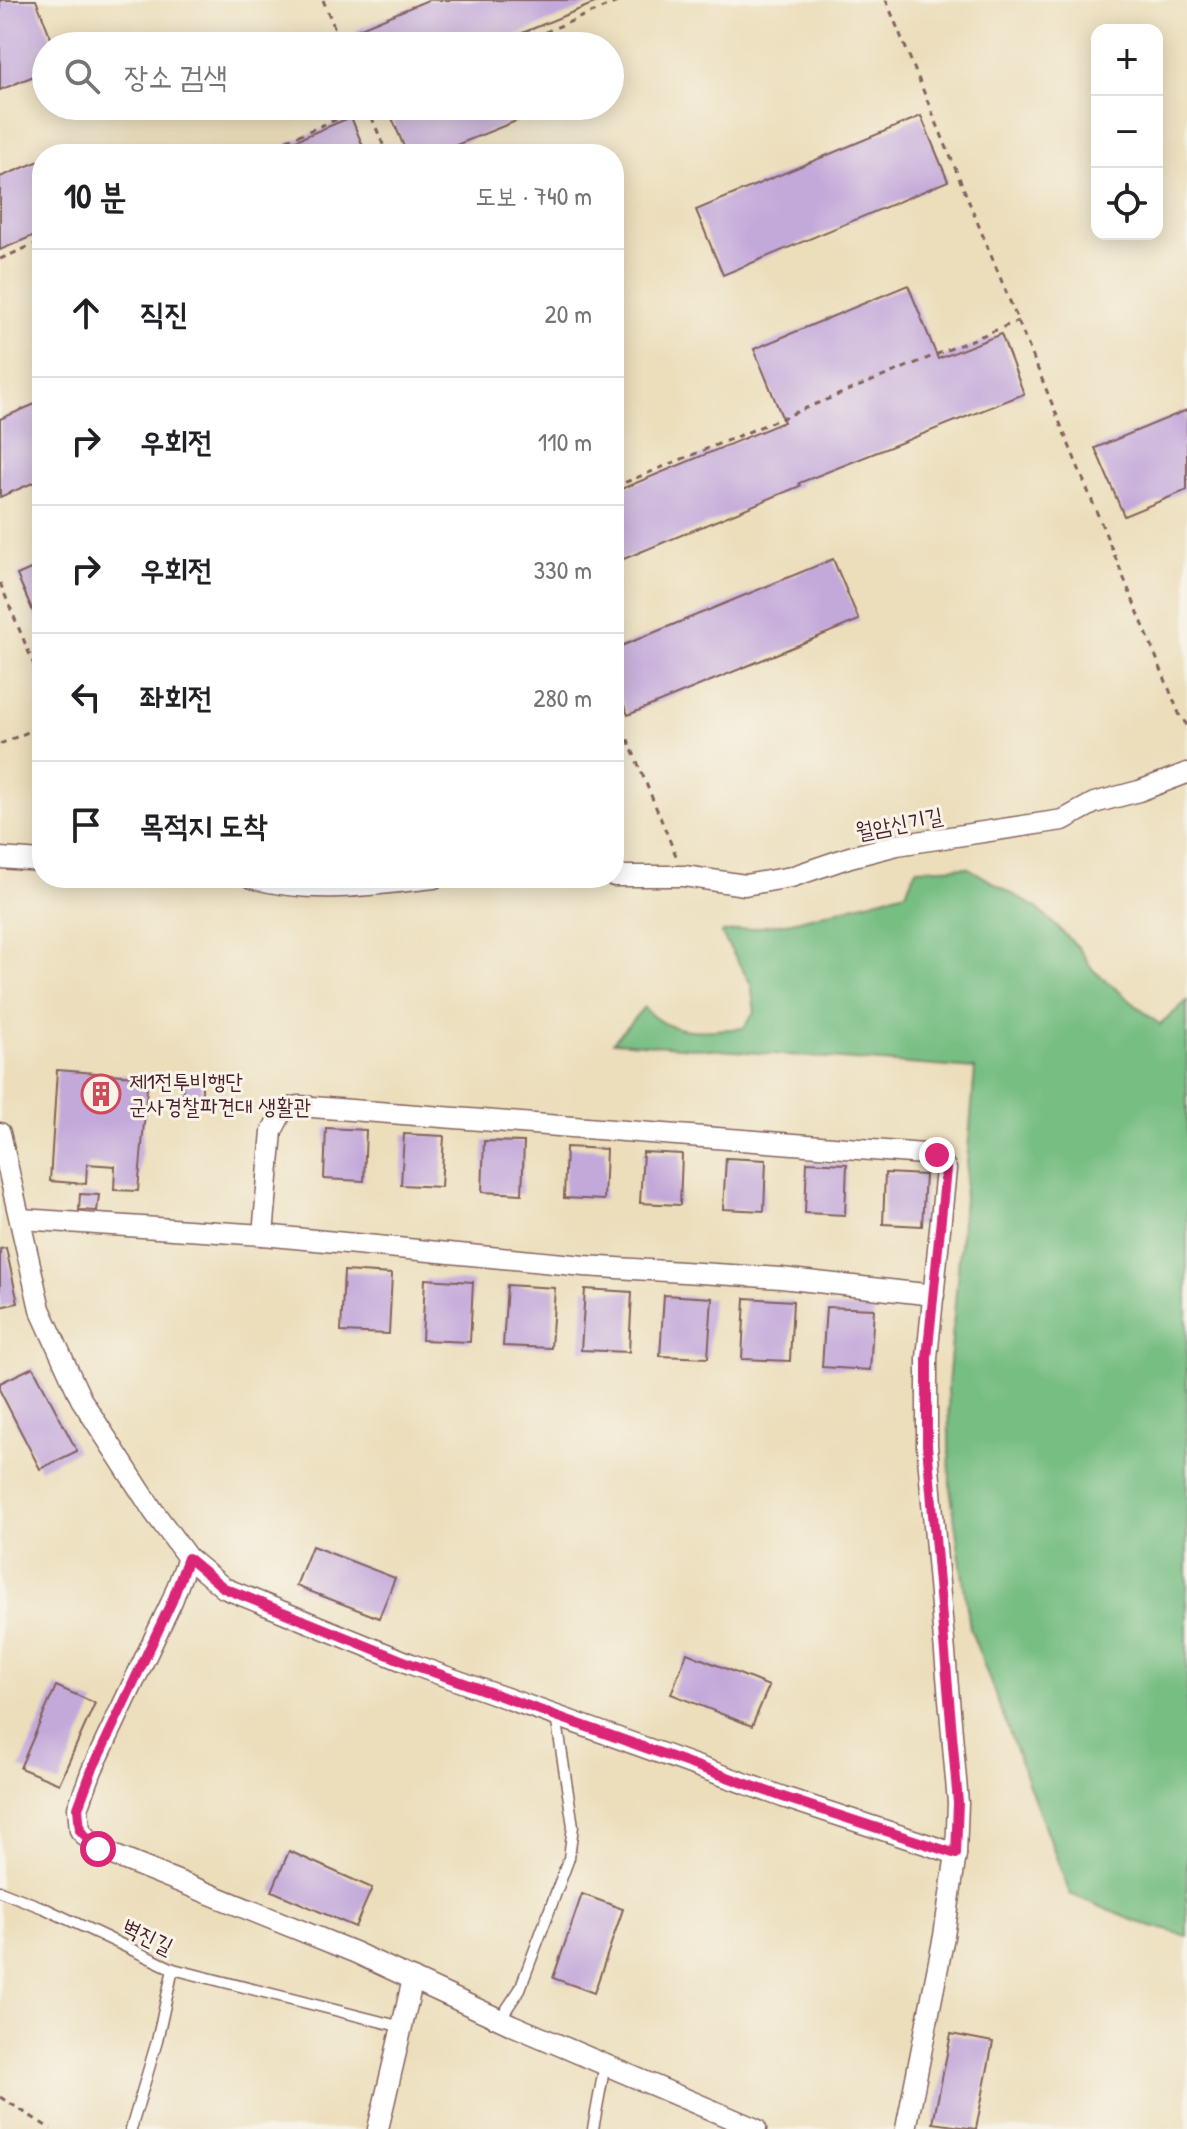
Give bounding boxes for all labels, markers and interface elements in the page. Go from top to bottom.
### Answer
map controls [1091,24,1163,240]
button: + [1091,24,1163,96]
search box [32,32,624,120]
icon: search [60,54,104,98]
text: 장소 검색 [124,56,227,96]
button: − [1091,96,1163,168]
button: locate [1091,168,1163,240]
text: 10 분 [64,173,127,219]
text: 도보 · 740 m [475,178,592,213]
icon: ahead [64,291,108,335]
text: 직진 [140,293,188,333]
text: 20 m [545,296,592,331]
icon: right [64,419,108,463]
text: 우회전 [140,421,212,461]
text: 110 m [538,424,592,459]
icon: right [64,547,108,591]
text: 우회전 [140,549,212,589]
text: 330 m [533,552,592,587]
icon: left [64,675,108,719]
text: 좌회전 [140,677,212,717]
text: 280 m [533,680,592,715]
street label: 월암신기길 [853,800,946,846]
icon: arrive [64,803,108,847]
text: 목적지 도착 [140,805,268,845]
place label: 제1전투비행단 군사경찰파견대 생활관 [129,1066,311,1121]
building icon: 제1전투비행단 군사경찰파견대 생활관 [80,1073,122,1115]
route end [919,1137,955,1173]
route start [80,1831,116,1867]
street label: 벽진길 [118,1911,179,1961]

